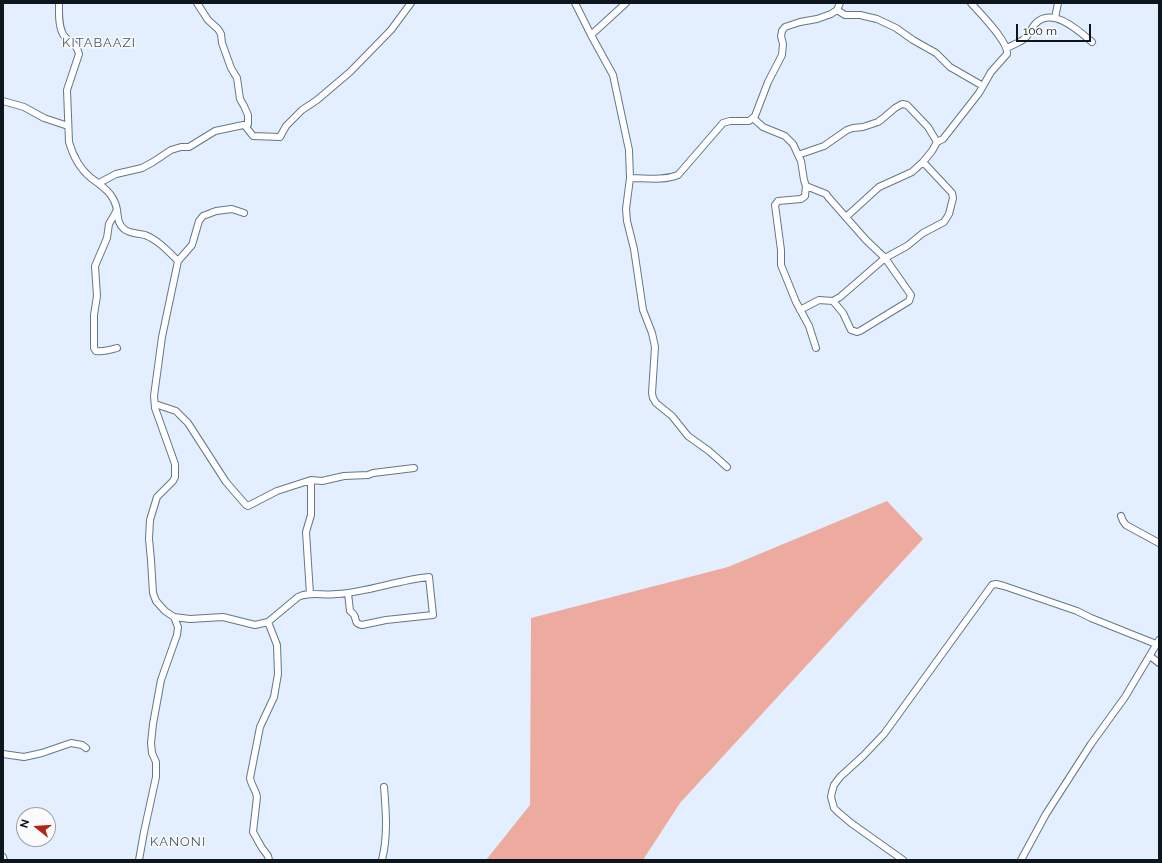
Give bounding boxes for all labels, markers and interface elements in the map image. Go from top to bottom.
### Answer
scale bar [1018,16,1093,42]
text: 100 m [1023,24,1057,38]
district label: KITABAAZI [62,35,136,51]
north arrow [16,807,56,847]
text: N [18,818,32,830]
district label: KANONI [150,834,206,850]

